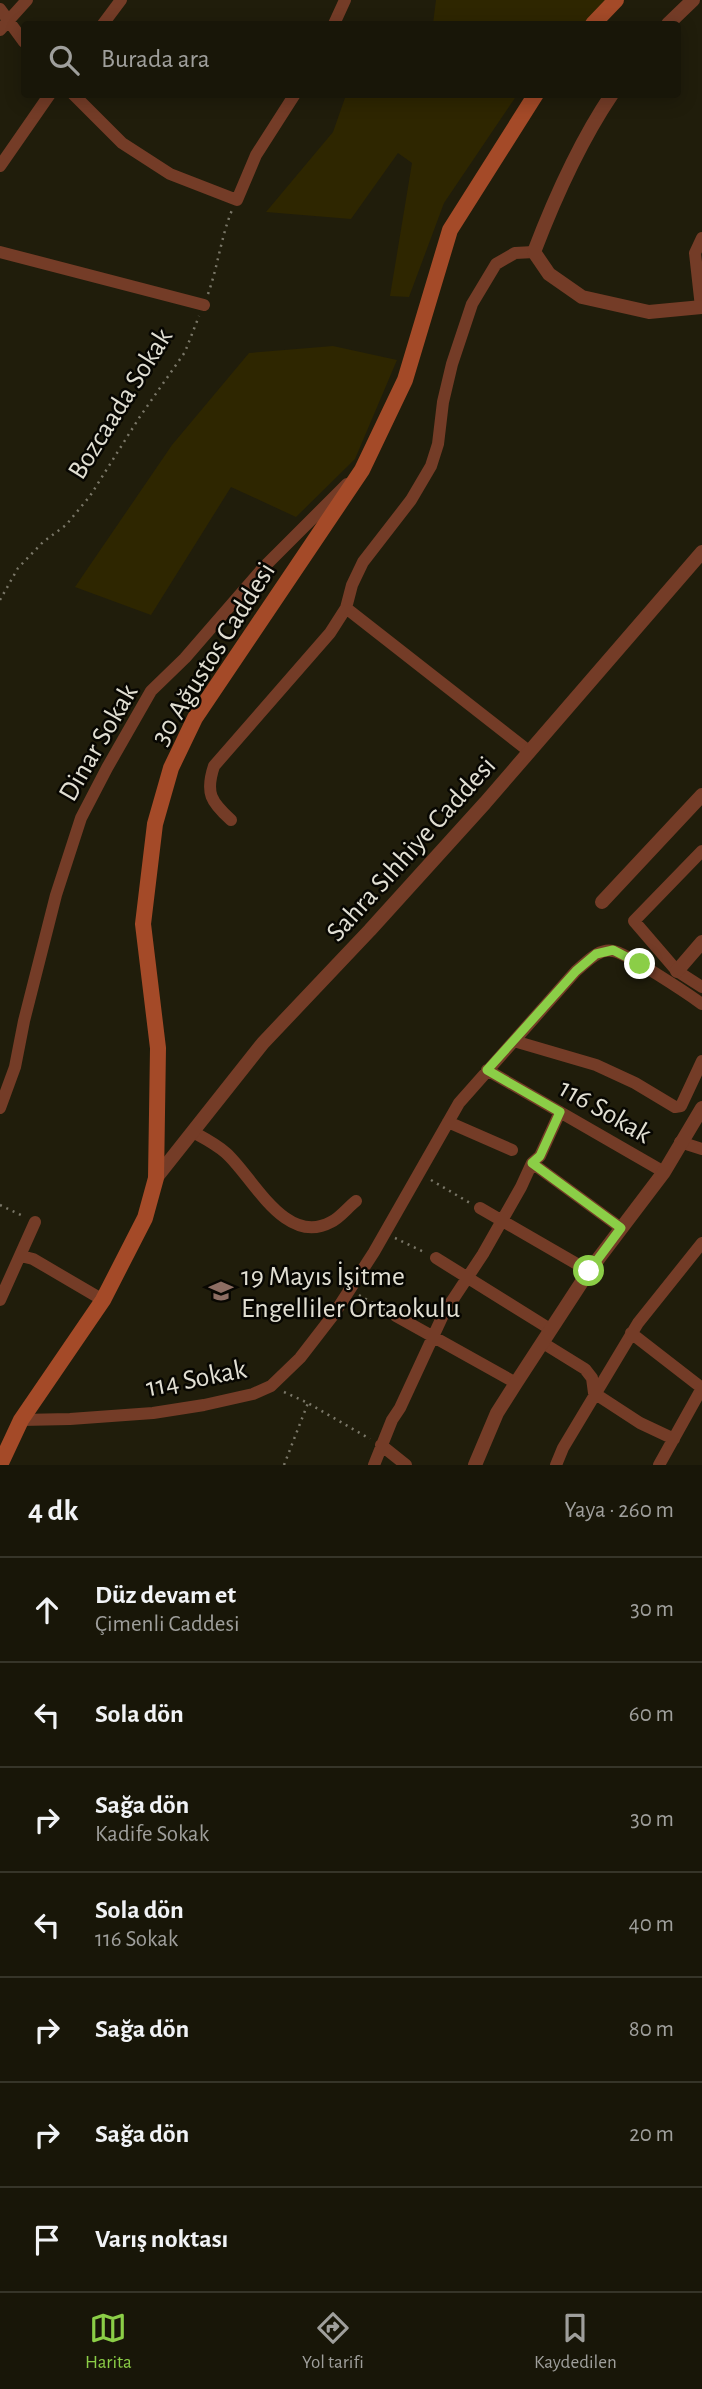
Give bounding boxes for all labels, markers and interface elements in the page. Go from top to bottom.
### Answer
search box [21,21,681,98]
icon: search [45,41,83,79]
text: Burada ara [101,46,210,72]
street label: Bozcaada Sokak [63,324,178,484]
street label: 30 Ağustos Caddesi [146,558,281,750]
street label: Dinar Sokak [54,680,143,806]
street label: Sahra Sıhhiye Caddesi [322,752,501,947]
route end [624,948,655,979]
street label: 116 Sokak [554,1074,656,1149]
route start [573,1255,604,1286]
place label: 19 Mayıs İşitme Engelliler Ortaokulu [241,1261,460,1323]
school or university icon: 19 Mayıs İşitme Engelliler Ortaokulu [207,1277,235,1305]
street label: 114 Sokak [144,1355,249,1402]
text: 4 dk [28,1496,78,1526]
text: Yaya · 260 m [564,1499,674,1522]
text: Düz devam et [95,1582,236,1608]
icon: ahead [28,1591,66,1629]
text: 30 m [630,1598,674,1621]
text: Çimenli Caddesi [95,1613,240,1636]
icon: left [28,1696,66,1734]
text: Sola dön [95,1701,184,1727]
text: 60 m [629,1703,674,1726]
text: Sağa dön [95,1792,189,1818]
icon: right [28,1801,66,1839]
text: 30 m [630,1808,674,1831]
text: Kadife Sokak [95,1823,209,1846]
text: Sola dön [95,1897,184,1923]
icon: left [28,1906,66,1944]
text: 40 m [629,1913,674,1936]
text: 116 Sokak [95,1928,178,1951]
icon: right [28,2011,66,2049]
text: Sağa dön [95,2016,189,2042]
text: 80 m [629,2018,674,2041]
icon: right [28,2116,66,2154]
text: Sağa dön [95,2121,189,2147]
text: 20 m [629,2123,674,2146]
icon: arrive [28,2221,66,2259]
text: Varış noktası [95,2226,228,2252]
tab: Harita [85,2309,132,2374]
tab: Yol tarifi [302,2309,364,2374]
tab: Kaydedilen [534,2309,617,2374]

